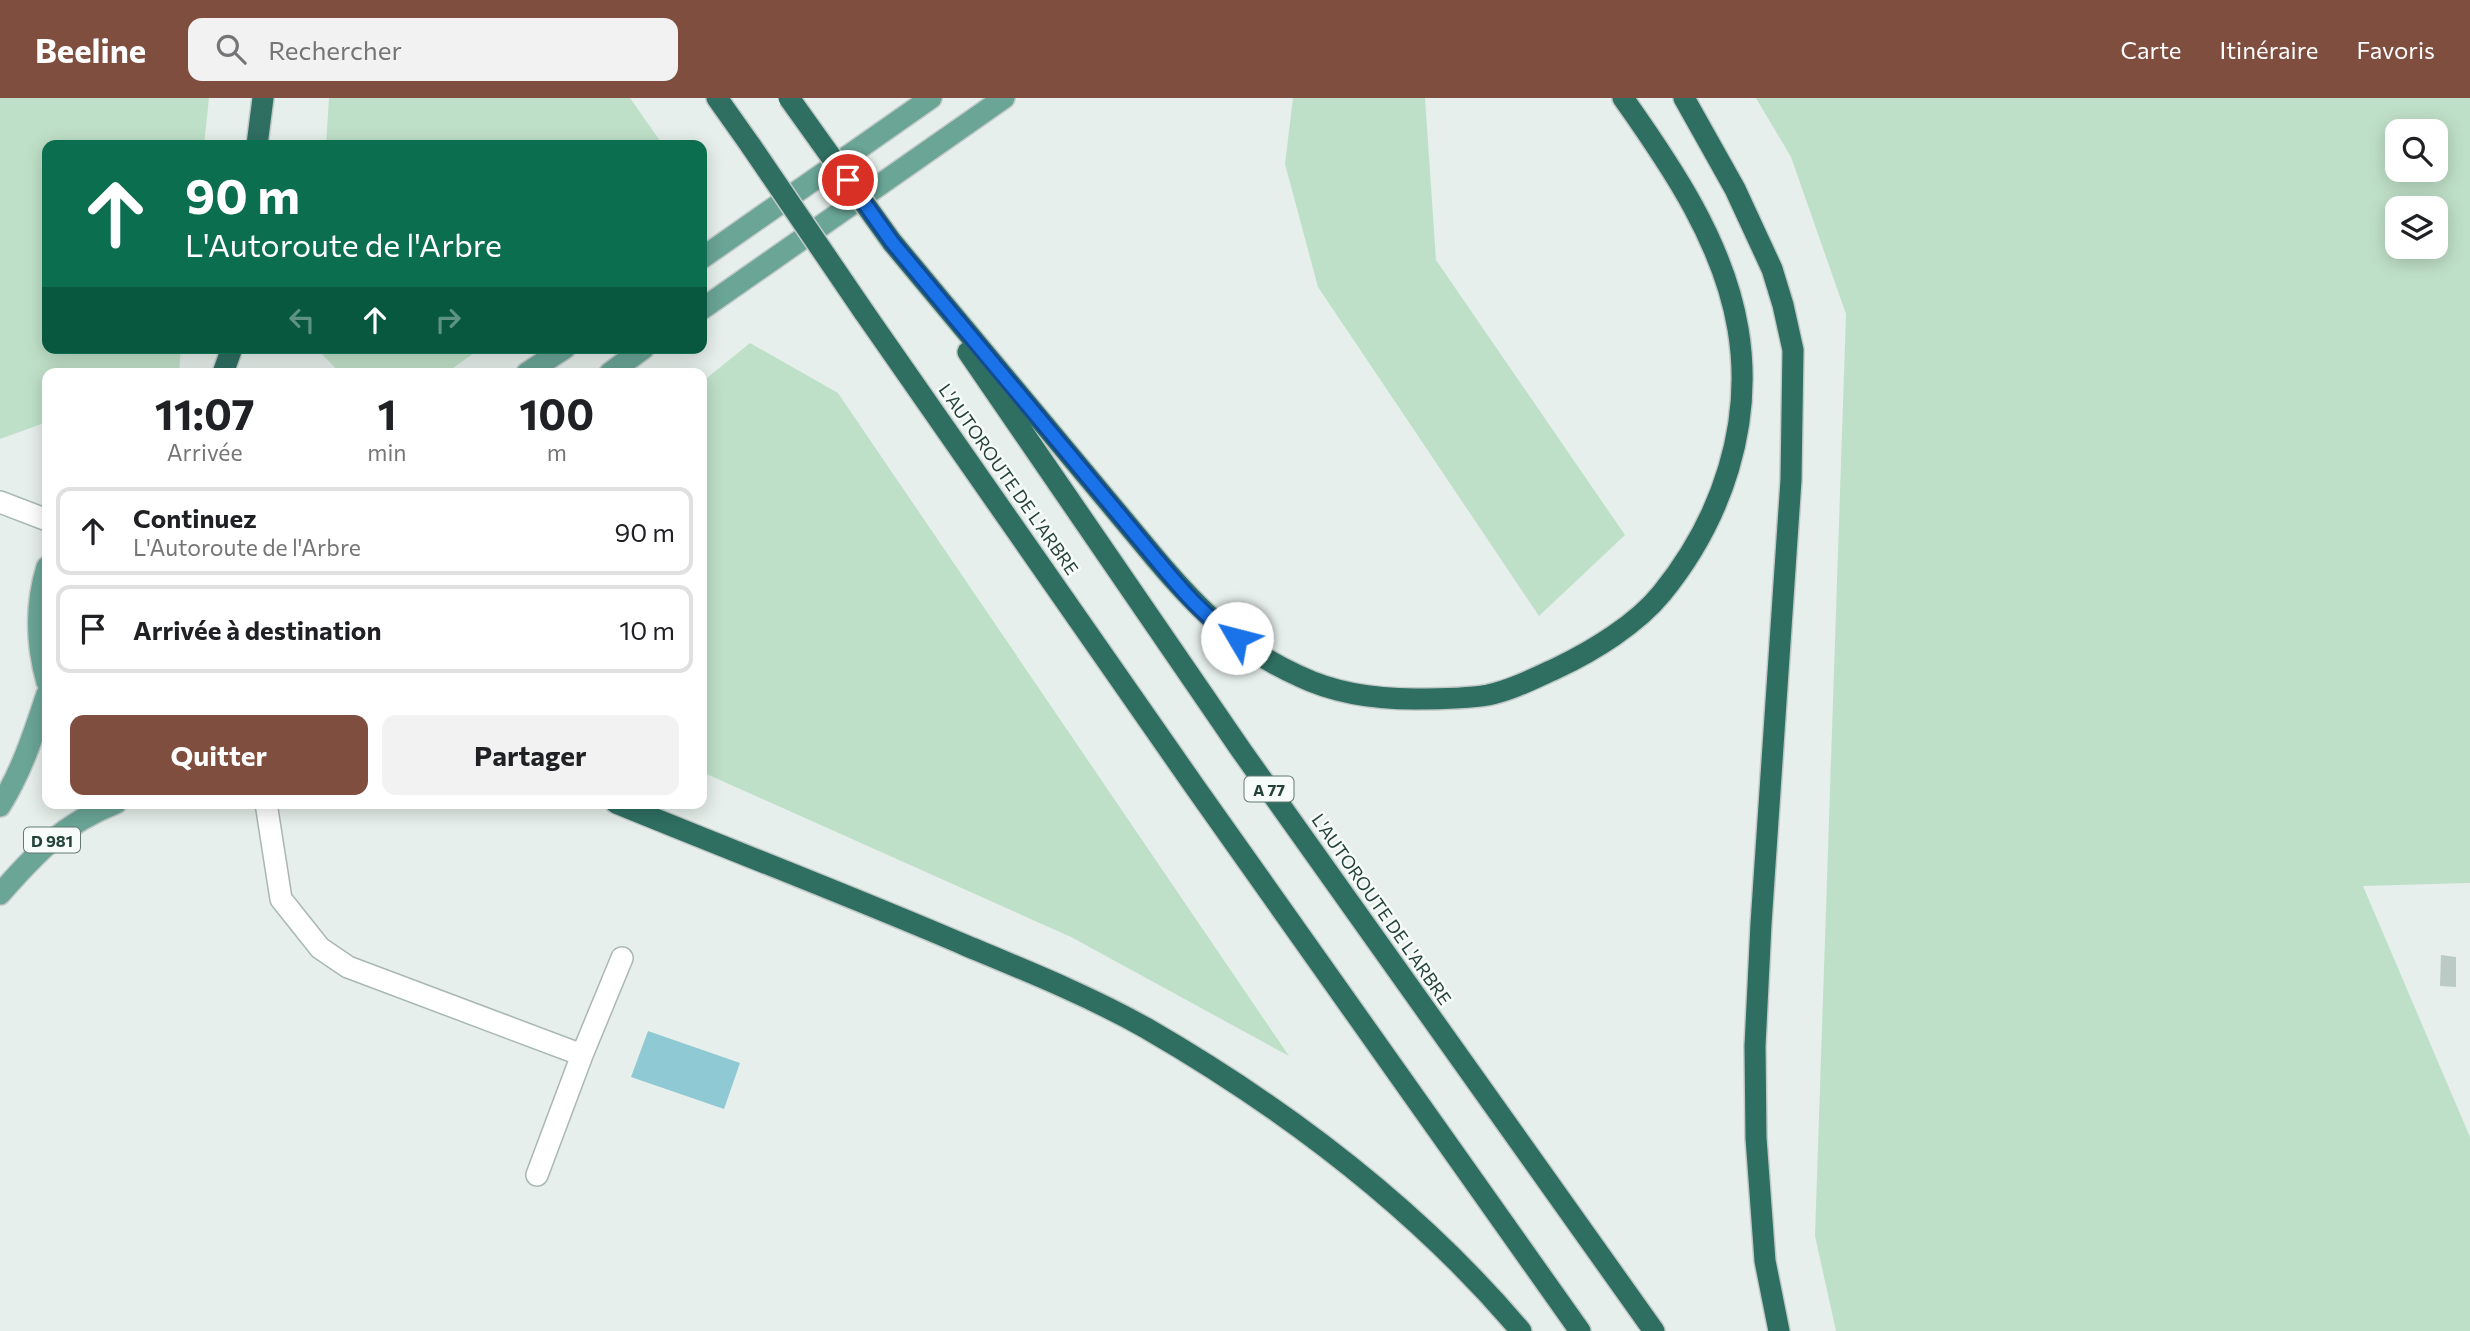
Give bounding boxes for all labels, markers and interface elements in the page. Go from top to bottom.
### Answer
search box [188,18,678,81]
text: Beeline [35,29,146,70]
icon: search [212,30,250,68]
text: Rechercher [268,34,402,65]
text: Carte [2121,35,2182,64]
text: Itinéraire [2220,35,2319,64]
text: Favoris [2357,35,2435,64]
map controls [2385,119,2448,259]
button: search [2385,119,2448,182]
pin [818,150,878,210]
icon: arrive [829,161,867,199]
text: 90 m [185,164,300,224]
icon: ahead [70,168,161,259]
button: layers [2385,196,2448,259]
text: L'Autoroute de l'Arbre [185,224,502,264]
icon: left [283,301,321,339]
icon: ahead [356,301,394,339]
icon: right [429,301,467,339]
street label: L'AUTOROUTE DE L'ARBRE [935,379,1083,579]
text: 11:07 [155,387,255,439]
text: 1 [377,387,396,439]
text: 100 [519,387,594,439]
text: Arrivée [167,438,243,466]
text: min [367,438,407,466]
text: m [547,438,567,466]
text: Continuez [133,502,257,533]
icon: ahead [74,512,112,550]
text: 90 m [615,516,675,547]
text: L'Autoroute de l'Arbre [133,533,361,561]
position arrow [1200,601,1274,675]
icon: arrive [74,610,112,648]
text: Arrivée à destination [133,614,381,645]
text: 10 m [619,614,675,645]
button: Quitter [70,715,368,795]
button: Partager [382,715,679,795]
road number: A 77 [1244,776,1294,802]
street label: L'AUTOROUTE DE L'ARBRE [1308,809,1456,1009]
road number: D 981 [24,828,80,852]

